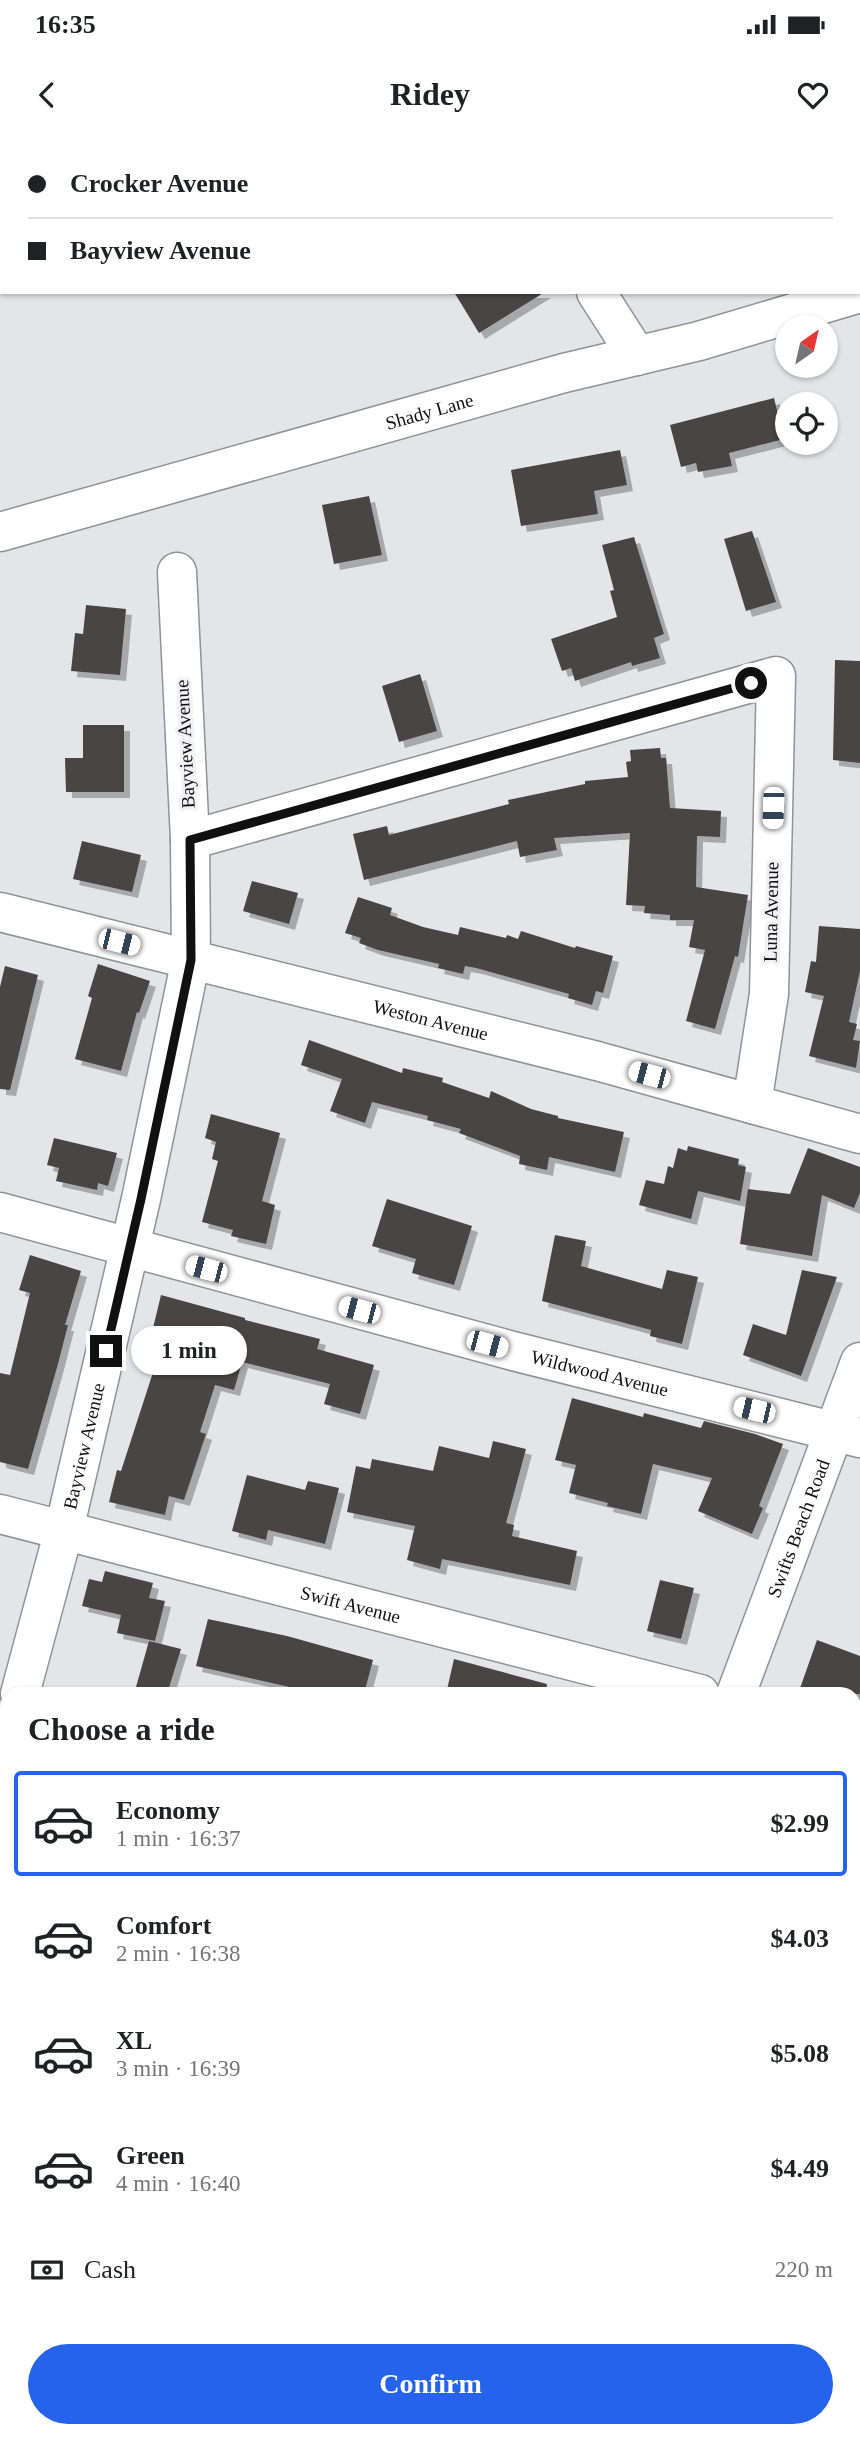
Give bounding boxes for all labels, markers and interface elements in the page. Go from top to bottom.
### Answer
text: 16:35 [35,10,96,39]
icon: back [28,76,66,114]
text: Ridey [390,76,470,112]
icon: heart [794,76,832,114]
text: Crocker Avenue [70,169,248,198]
text: Bayview Avenue [70,236,251,265]
north arrow [775,315,838,378]
map controls [775,315,838,455]
street label: Shady Lane [383,389,476,433]
button: locate [775,392,838,455]
route start [735,667,767,699]
street label: Bayview Avenue [171,679,199,809]
car [762,787,785,829]
street label: Luna Avenue [760,862,782,962]
car [97,927,142,957]
street label: Weston Avenue [371,995,491,1044]
car [626,1059,673,1091]
car [183,1253,230,1285]
car [336,1294,383,1326]
callout: 1 min [130,1326,246,1376]
car [464,1328,511,1360]
route end [90,1335,122,1367]
text: 1 min [161,1338,217,1363]
street label: Wildwood Avenue [529,1345,671,1400]
street label: Bayview Avenue [59,1381,108,1511]
car [732,1395,777,1425]
street label: Swifts Beach Road [763,1456,833,1600]
street label: Swift Avenue [298,1581,403,1627]
text: Choose a ride [28,1711,215,1747]
icon: car [32,1792,95,1855]
text: Economy [116,1796,220,1825]
text: $2.99 [771,1809,829,1838]
text: 1 min · 16:37 [116,1826,241,1851]
icon: car [32,1907,95,1970]
text: Comfort [116,1911,211,1940]
text: $4.03 [771,1924,829,1953]
text: 2 min · 16:38 [116,1941,241,1966]
icon: car [32,2022,95,2085]
text: XL [116,2026,152,2055]
text: $5.08 [771,2039,829,2068]
text: 3 min · 16:39 [116,2056,241,2081]
icon: car [32,2137,95,2200]
text: Green [116,2141,185,2170]
text: $4.49 [771,2154,829,2183]
text: 4 min · 16:40 [116,2171,241,2196]
icon: cash [28,2251,66,2289]
text: Cash [84,2255,136,2284]
text: 220 m [775,2257,833,2282]
button: Confirm [28,2344,833,2424]

